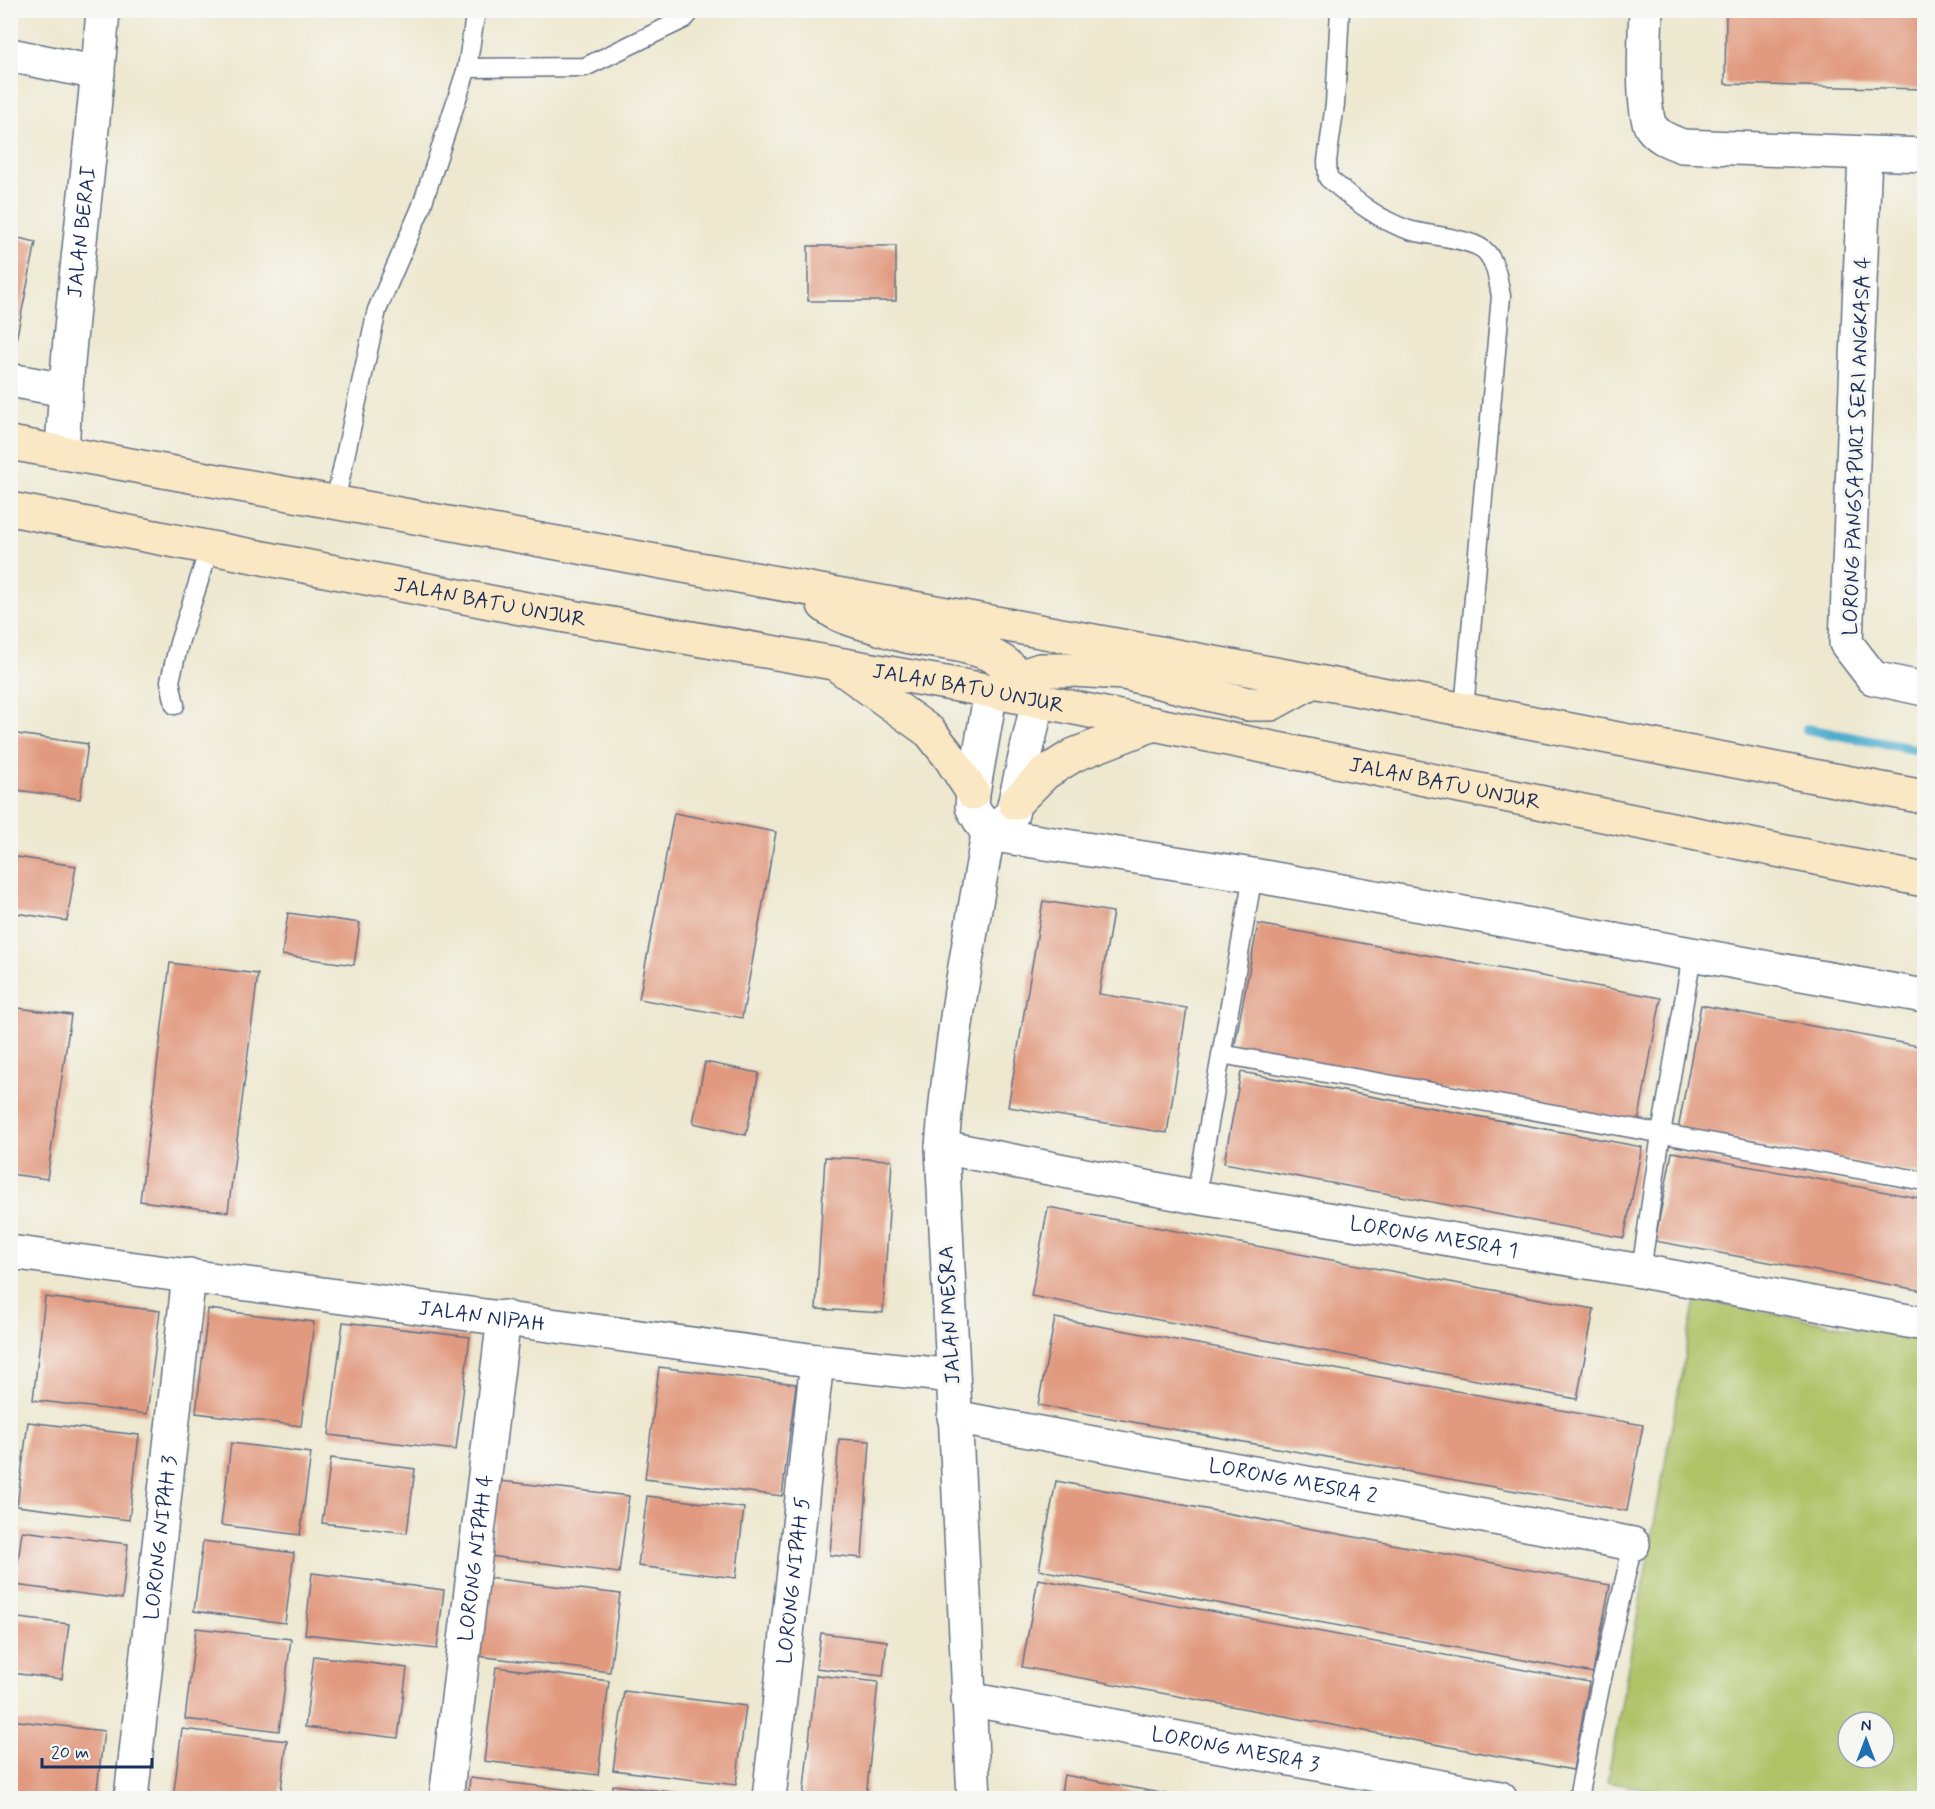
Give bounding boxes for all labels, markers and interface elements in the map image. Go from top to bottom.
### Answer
street label: JALAN BERAI [61,165,103,299]
street label: LORONG PANGSAPURI SERI ANGKASA 4 [1836,256,1878,636]
street label: JALAN BATU UNJUR [392,571,589,634]
street label: JALAN BATU UNJUR [870,657,1067,721]
street label: JALAN BATU UNJUR [1347,751,1544,817]
street label: LORONG MESRA 1 [1348,1210,1520,1265]
street label: JALAN MESRA [932,1245,968,1385]
street label: JALAN NIPAH [417,1294,547,1339]
street label: LORONG MESRA 2 [1206,1452,1379,1511]
street label: LORONG NIPAH 3 [138,1454,184,1621]
street label: LORONG NIPAH 4 [452,1473,500,1643]
street label: LORONG NIPAH 5 [771,1495,817,1666]
north arrow [1836,1710,1896,1770]
text: N [1861,1716,1871,1737]
street label: LORONG MESRA 3 [1149,1720,1322,1779]
scale bar [42,1731,152,1769]
text: 20 m [51,1741,89,1765]

